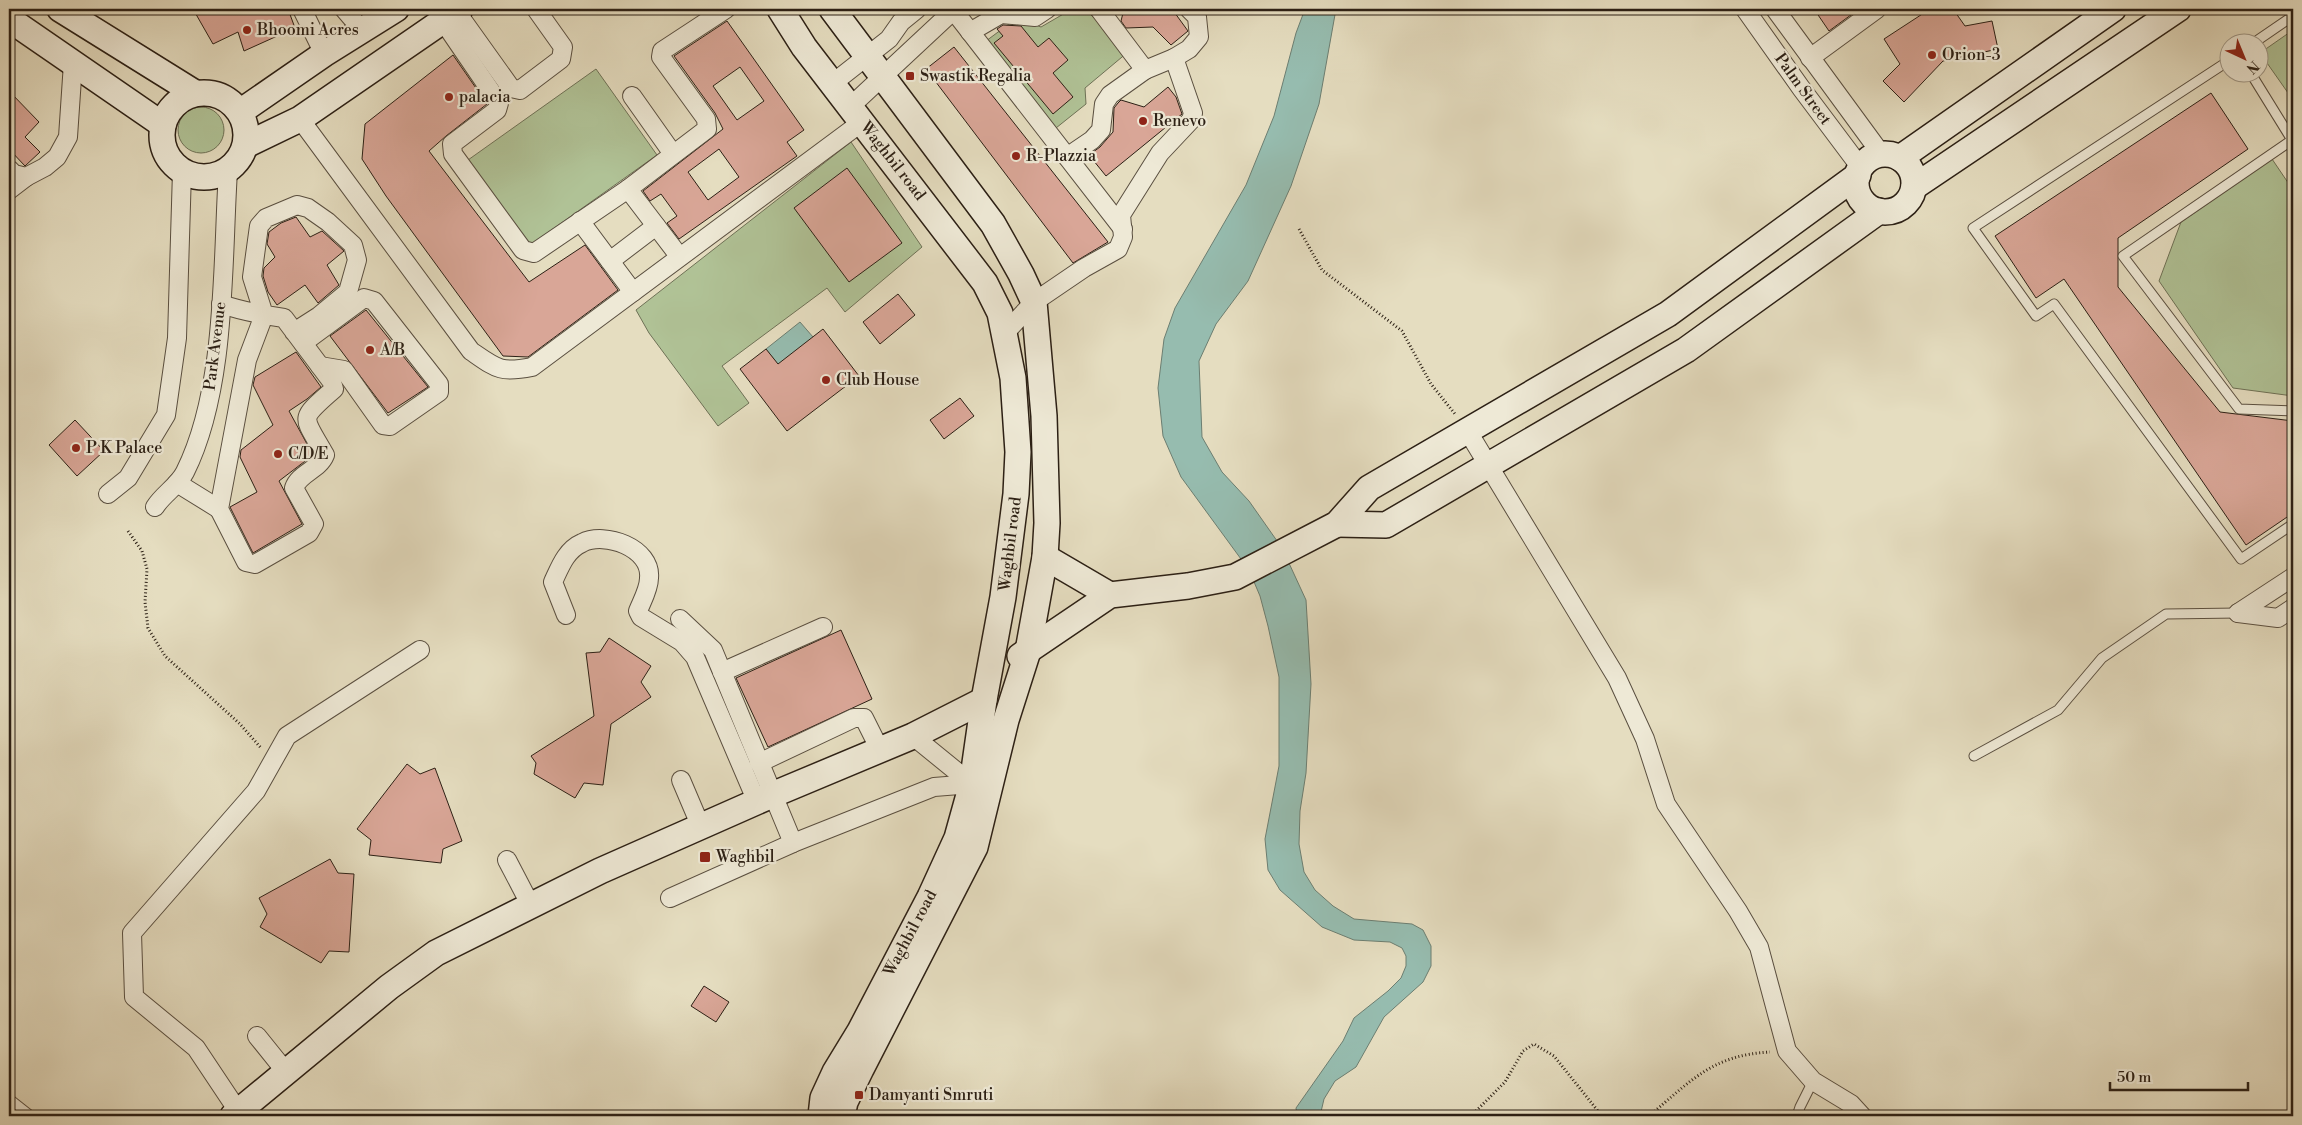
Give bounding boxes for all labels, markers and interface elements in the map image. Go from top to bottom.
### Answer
place label: Bhoomi Acres [256,20,359,40]
marker: Bhoomi Acres [241,24,253,36]
north arrow [2220,32,2270,82]
place label: Orion-3 [1942,45,2001,65]
street label: Palm Street [1770,49,1836,129]
marker: Orion-3 [1926,49,1938,61]
text: N [2242,56,2263,77]
place label: Swastik Regalia [920,66,1032,86]
marker: Swastik Regalia [904,70,916,82]
place label: palacia [459,87,512,107]
marker: palacia [443,91,455,103]
place label: Renevo [1153,111,1206,131]
marker: Renevo [1137,115,1149,127]
street label: Waghbil road [855,117,930,204]
place label: R-Plazzia [1026,146,1097,166]
marker: R-Plazzia [1010,150,1022,162]
street label: Park Avenue [200,300,230,392]
place label: A/B [379,340,405,360]
marker: A/B [364,344,376,356]
place label: Club House [836,370,919,390]
marker: Club House [820,374,832,386]
place label: P K Palace [86,438,162,458]
marker: P K Palace [70,442,82,454]
place label: C/D/E [288,444,329,464]
marker: C/D/E [272,448,284,460]
street label: Waghbil road [994,496,1026,593]
place label: Waghbil [715,847,775,867]
marker: Waghbil [698,850,712,864]
street label: Waghbil road [878,886,941,980]
scale bar [2110,1060,2247,1092]
text: 50 m [2117,1068,2151,1087]
place label: Damyanti Smruti [869,1085,994,1105]
marker: Damyanti Smruti [853,1089,865,1101]

